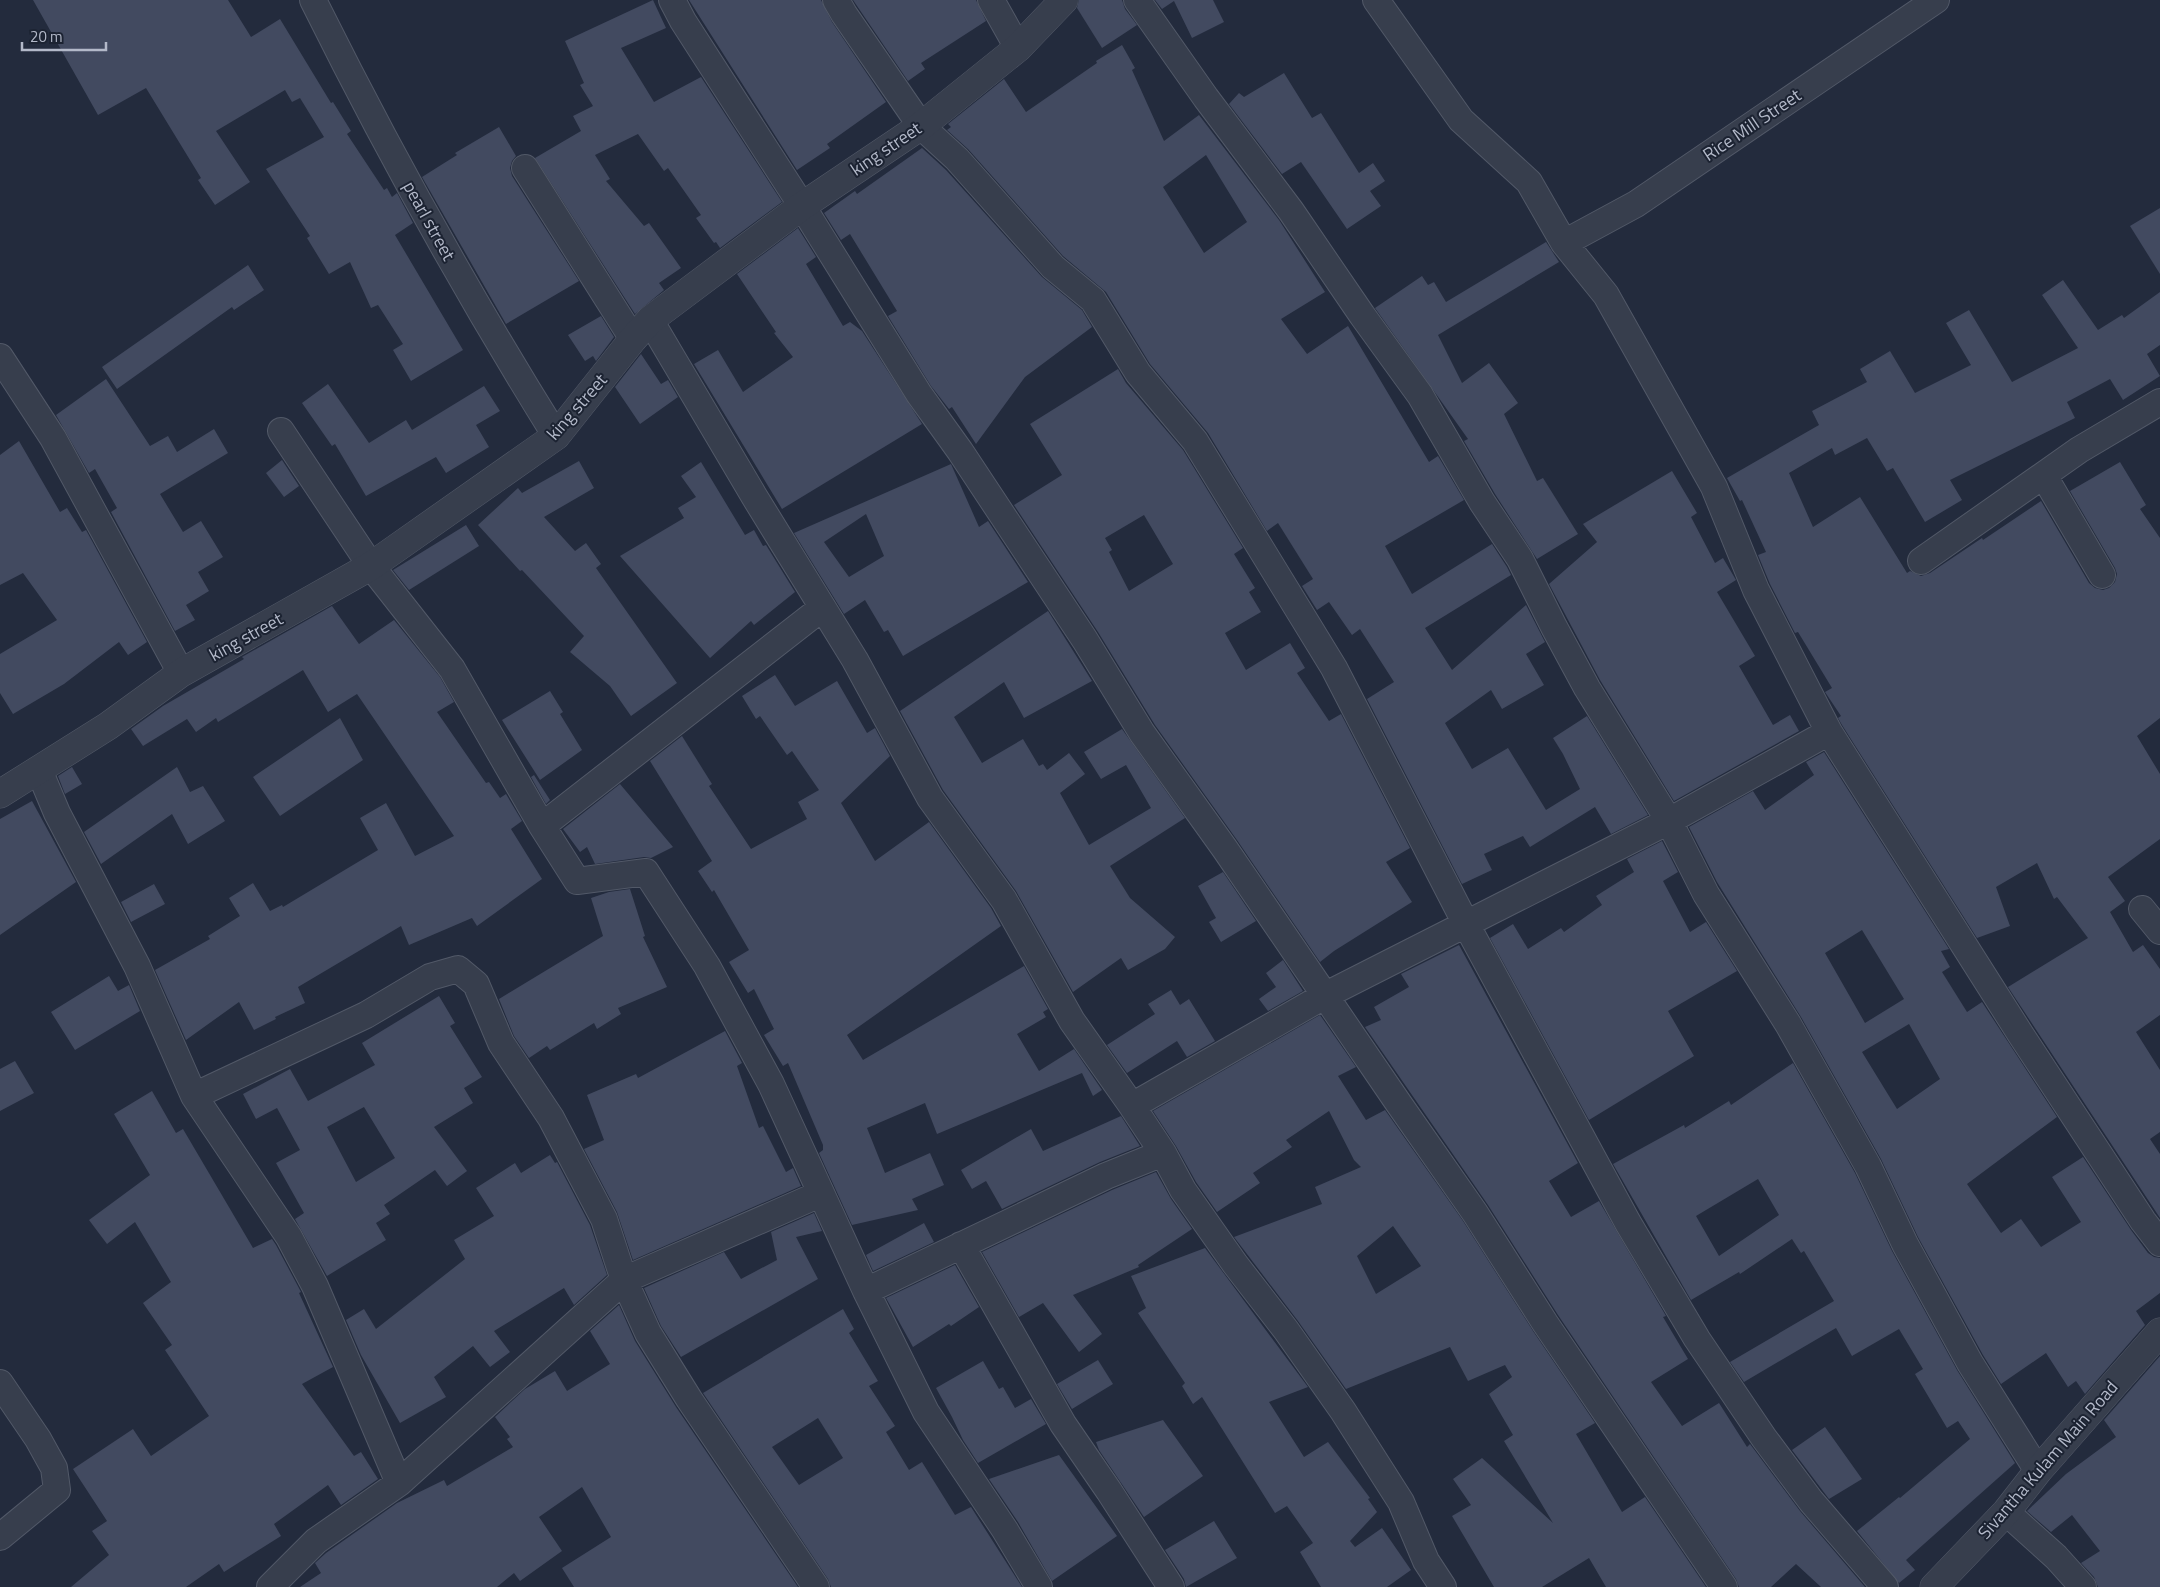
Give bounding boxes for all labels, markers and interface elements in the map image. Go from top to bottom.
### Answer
scale bar [22,20,106,52]
text: 20 m [30,25,63,48]
street label: Rice Mill Street [1697,81,1807,168]
street label: king street [845,114,927,182]
street label: pearl street [397,176,463,266]
street label: king street [540,367,614,446]
street label: king street [204,605,288,668]
street label: Sivantha Kulam Main Road [1971,1375,2124,1545]

